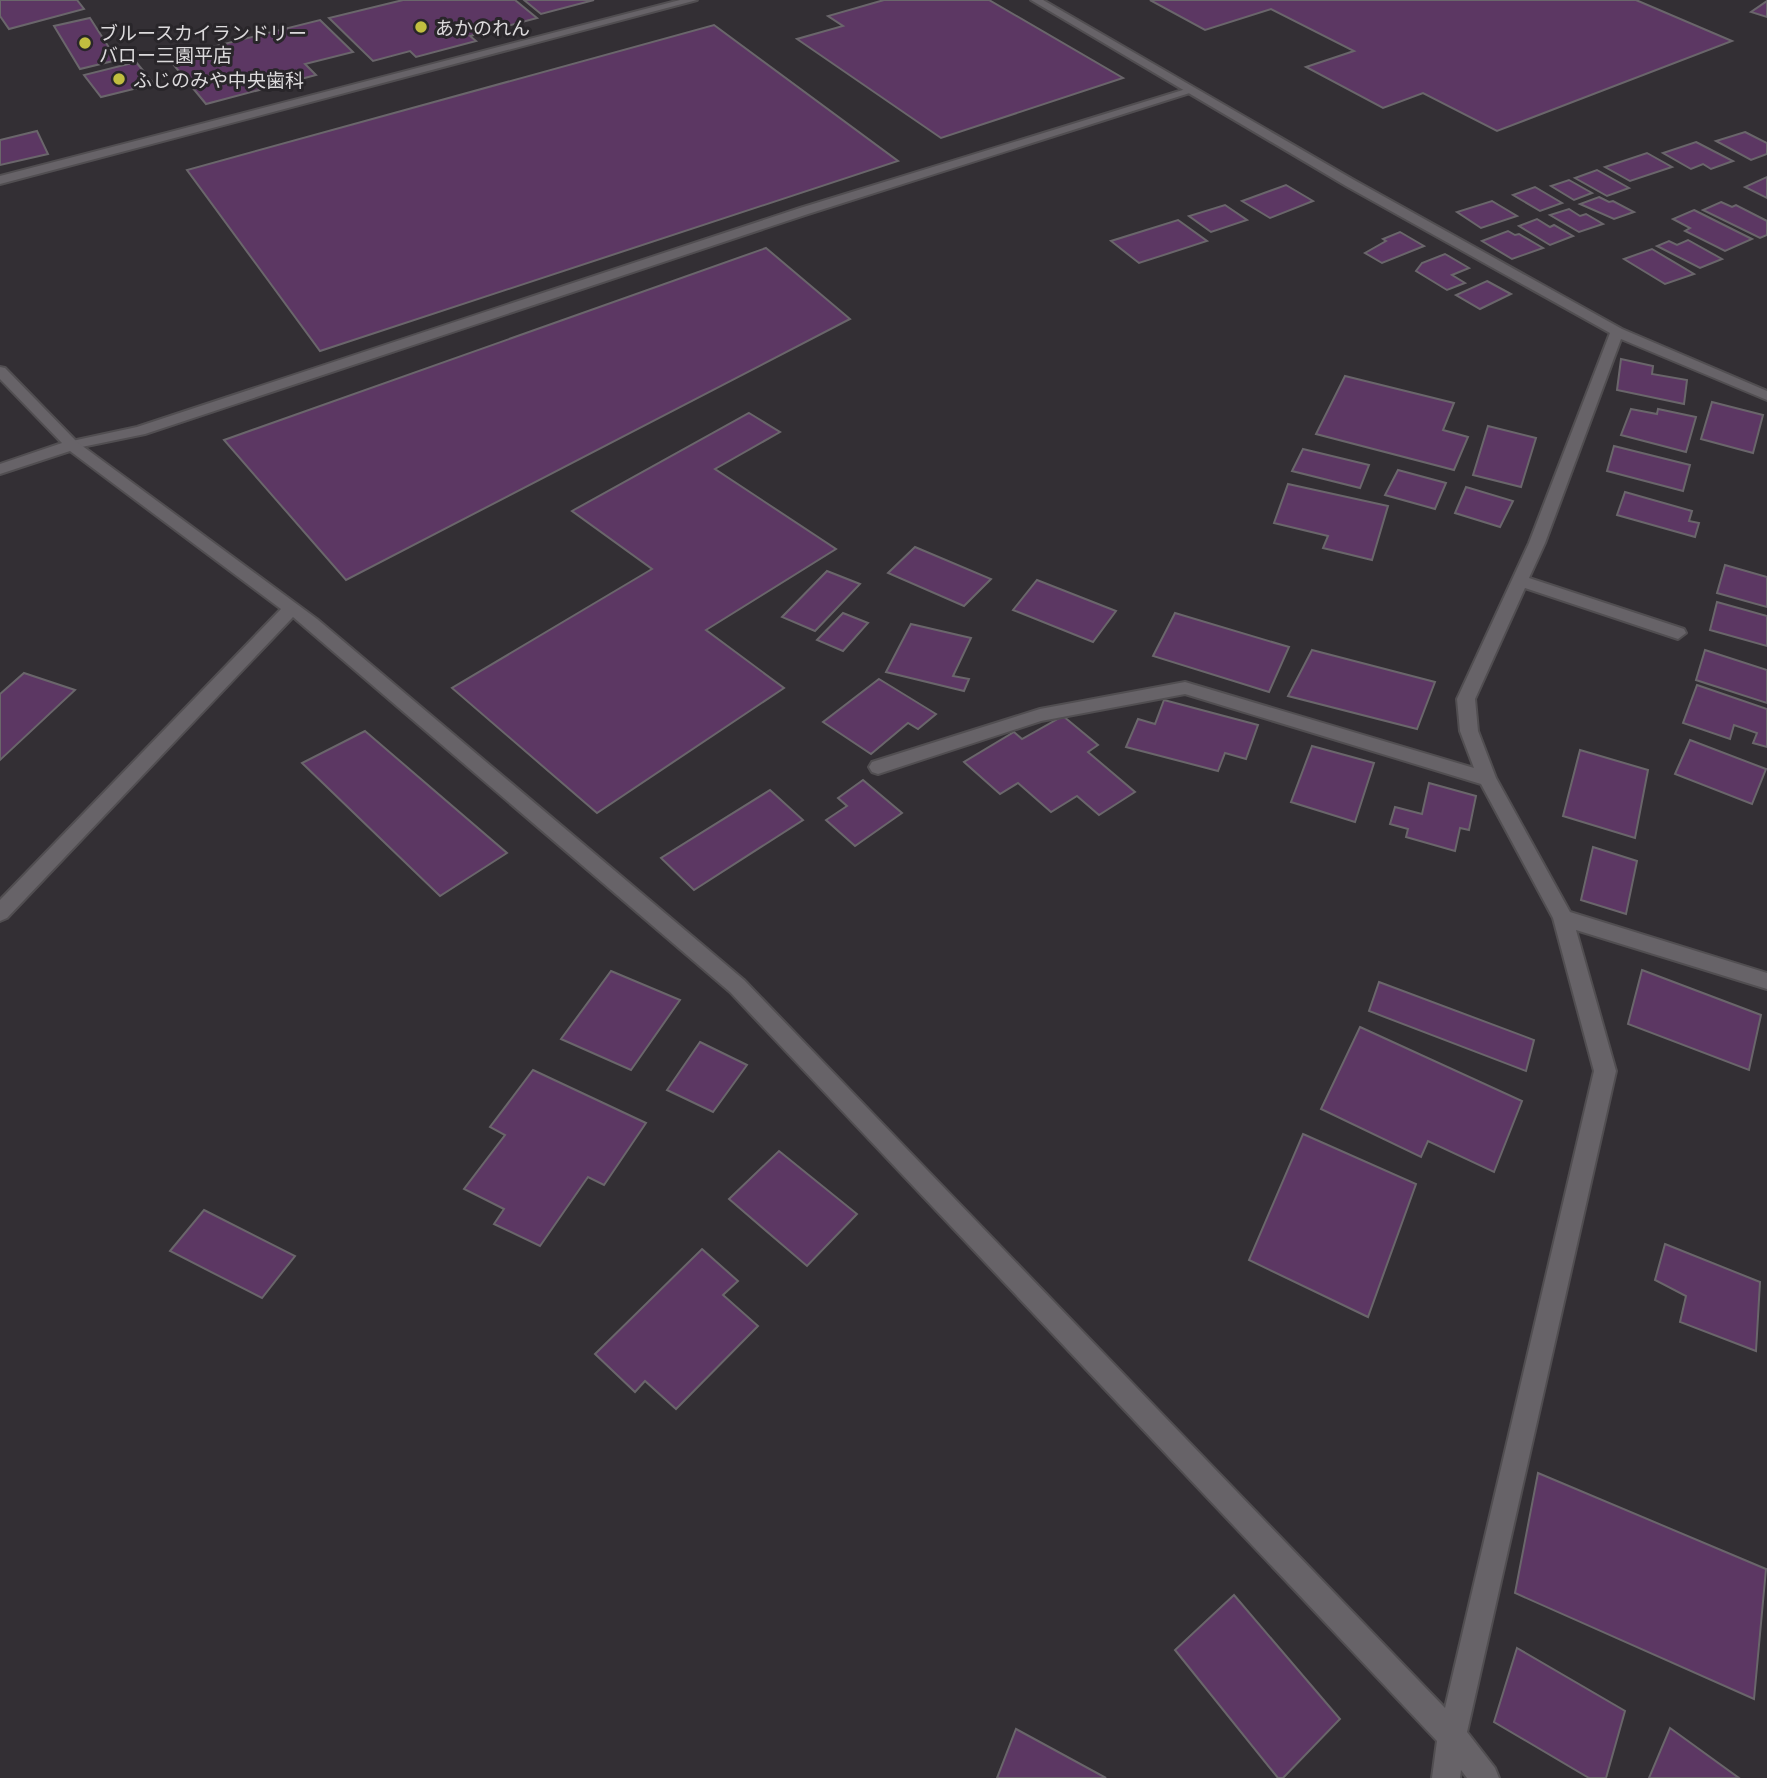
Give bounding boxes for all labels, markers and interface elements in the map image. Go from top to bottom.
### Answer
place label: あかのれん [435,16,530,39]
marker: あかのれん [413,19,429,35]
place label: ブルースカイランドリー バロー三園平店 [99,21,307,66]
marker: ブルースカイランドリー バロー三園平店 [77,35,93,51]
place label: ふじのみや中央歯科 [133,68,304,91]
marker: ふじのみや中央歯科 [111,71,127,87]

